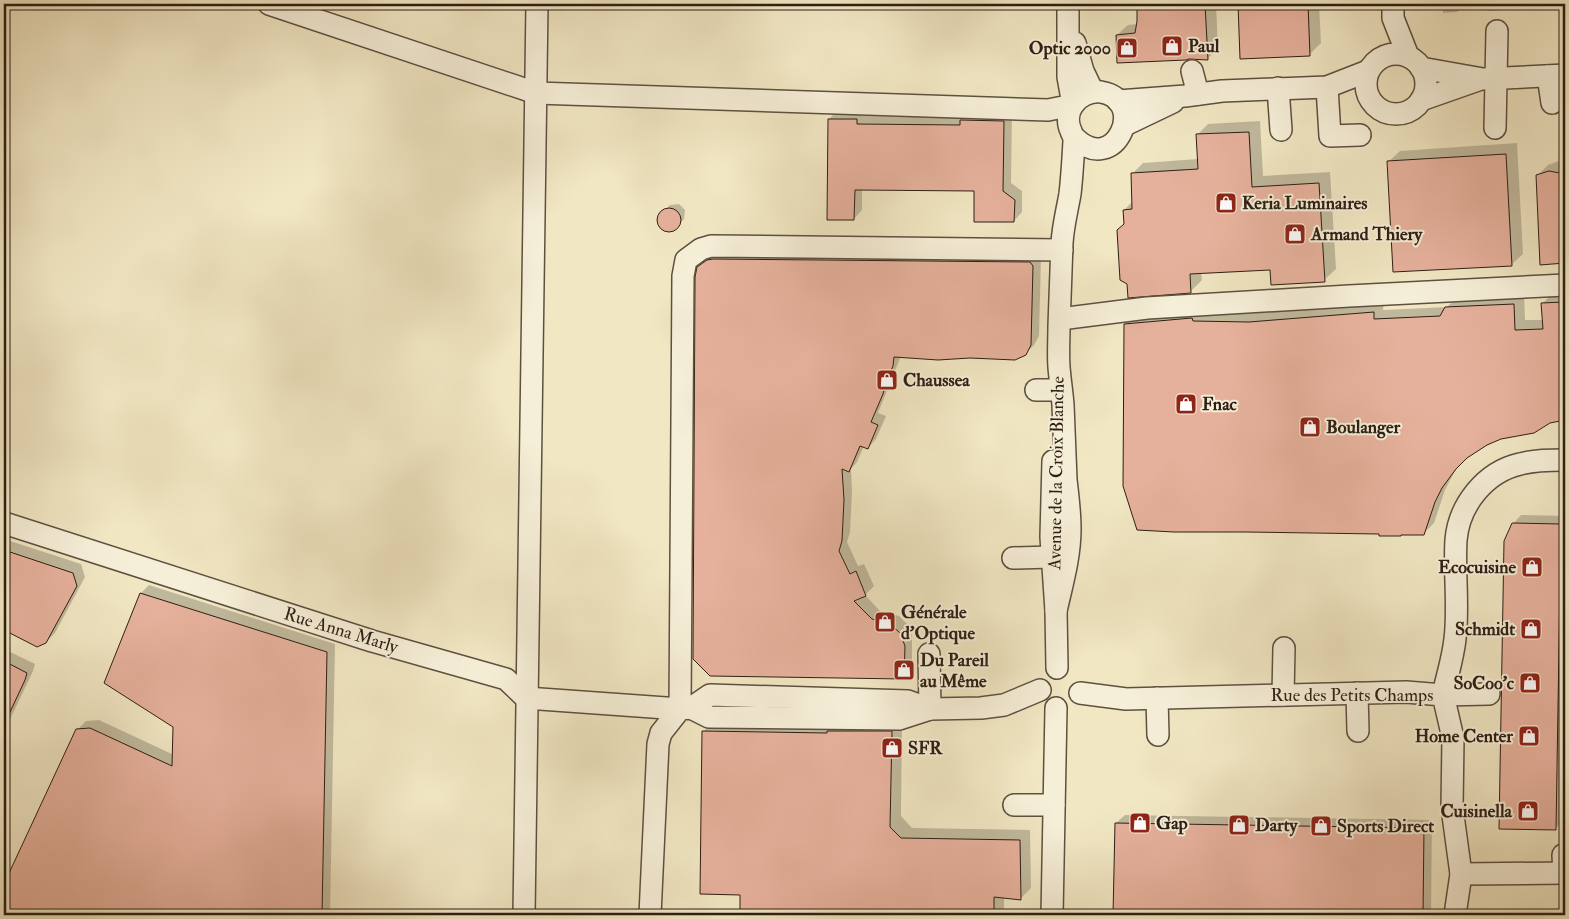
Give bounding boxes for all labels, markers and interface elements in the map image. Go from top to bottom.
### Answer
shop icon: Paul [1160,34,1184,58]
place label: Paul [1188,35,1220,58]
shop icon: Optic 2000 [1115,36,1139,60]
place label: Optic 2000 [1029,37,1111,60]
shop icon: Keria Luminaires [1214,191,1238,215]
place label: Keria Luminaires [1242,192,1367,215]
shop icon: Armand Thiery [1283,222,1307,246]
place label: Armand Thiery [1310,223,1423,246]
shop icon: Chaussea [875,368,899,392]
place label: Chaussea [903,369,970,392]
street label: Avenue de la Croix Blanche [1043,375,1070,571]
shop icon: Fnac [1174,392,1198,416]
place label: Fnac [1202,393,1238,416]
shop icon: Boulanger [1298,415,1322,439]
place label: Boulanger [1326,416,1400,439]
shop icon: Ecocuisine [1520,555,1544,579]
place label: Ecocuisine [1438,556,1516,579]
place label: Générale d'Optique [901,601,975,645]
street label: Rue Anna Marly [281,602,402,659]
shop icon: Générale d'Optique [873,610,897,634]
shop icon: Schmidt [1519,617,1543,641]
place label: Schmidt [1455,618,1515,641]
place label: Du Pareil au Même [920,649,989,693]
shop icon: Du Pareil au Même [892,658,916,682]
shop icon: SoCoo'c [1518,671,1542,695]
place label: SoCoo'c [1453,672,1515,695]
street label: Rue des Petits Champs [1271,684,1433,707]
shop icon: Home Center [1517,724,1541,748]
place label: Home Center [1415,725,1513,748]
shop icon: SFR [880,736,904,760]
place label: SFR [908,737,943,760]
shop icon: Cuisinella [1516,799,1540,823]
place label: Cuisinella [1440,800,1513,823]
shop icon: Gap [1128,811,1152,835]
place label: Gap [1156,812,1188,835]
shop icon: Darty [1227,813,1251,837]
place label: Darty [1255,814,1299,837]
shop icon: Sports Direct [1309,814,1333,838]
place label: Sports Direct [1337,815,1434,838]

